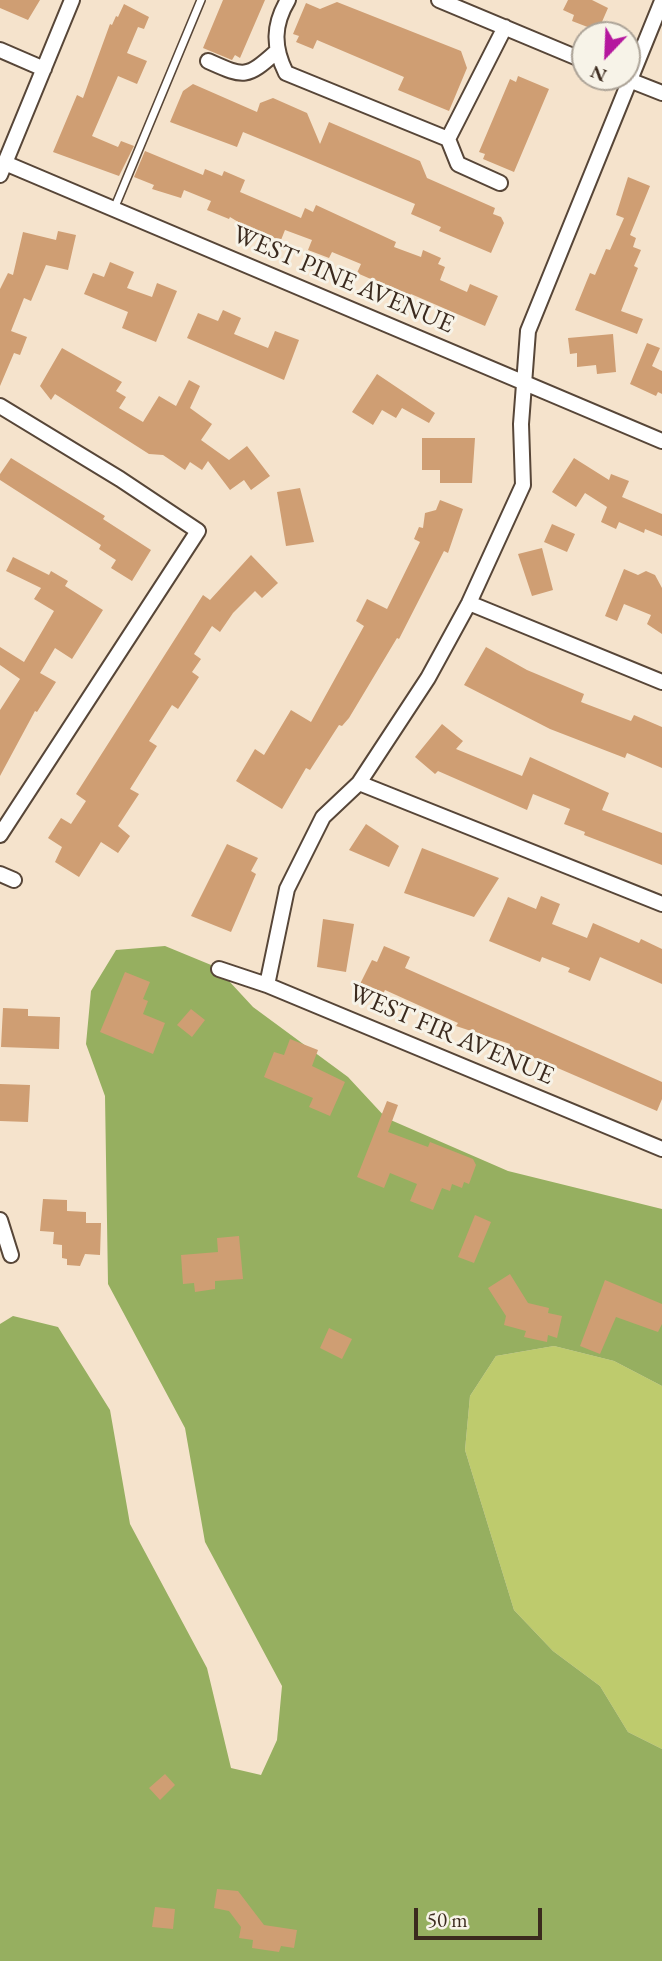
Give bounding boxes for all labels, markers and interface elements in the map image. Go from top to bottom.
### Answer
north arrow [571,21,641,91]
text: N [586,59,610,88]
street label: WEST PINE AVENUE [227,219,459,341]
street label: WEST FIR AVENUE [344,978,558,1092]
scale bar [417,1895,545,1939]
text: 50 m [427,1906,468,1933]

